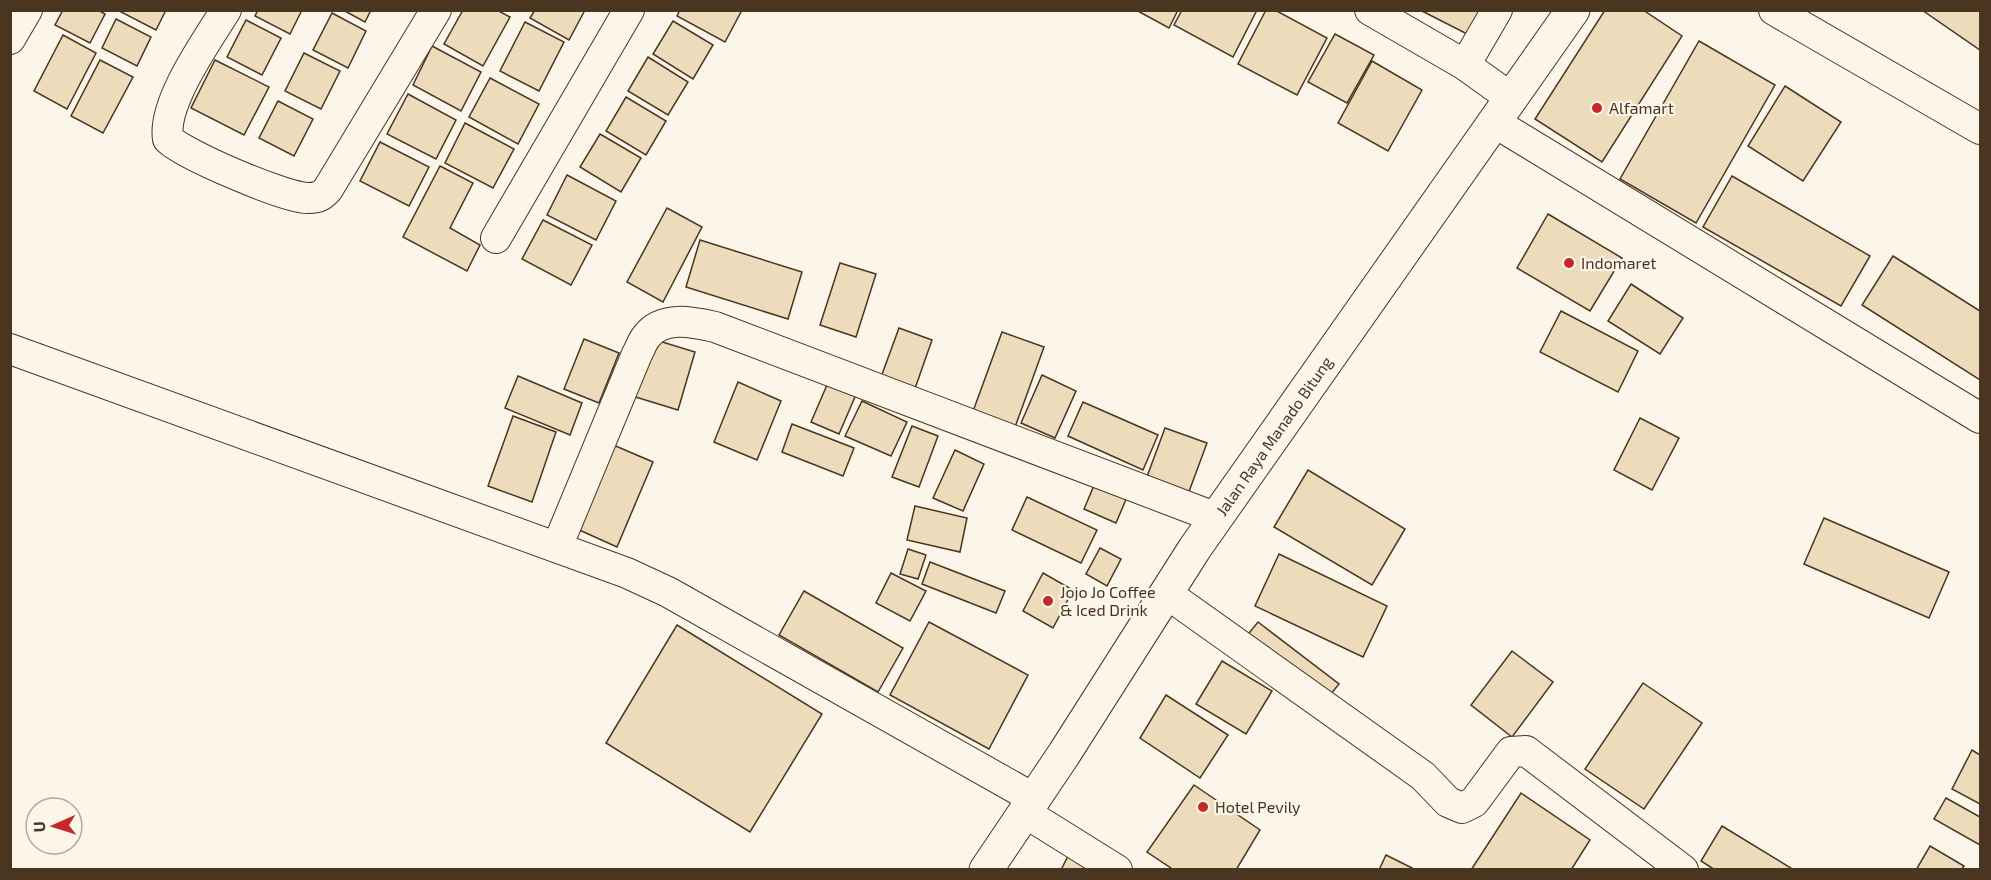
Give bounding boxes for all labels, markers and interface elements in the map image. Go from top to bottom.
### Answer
place label: Alfamart [1609,98,1674,117]
marker: Alfamart [1590,101,1604,115]
place label: Indomaret [1581,253,1656,272]
marker: Indomaret [1562,256,1576,270]
street label: Jalan Raya Manado Bitung [1211,352,1336,519]
place label: Jojo Jo Coffee & Iced Drink [1060,582,1156,619]
marker: Jojo Jo Coffee & Iced Drink [1041,594,1055,608]
north arrow [24,796,84,856]
place label: Hotel Pevily [1215,797,1301,816]
marker: Hotel Pevily [1196,800,1210,814]
text: U [29,821,48,833]

